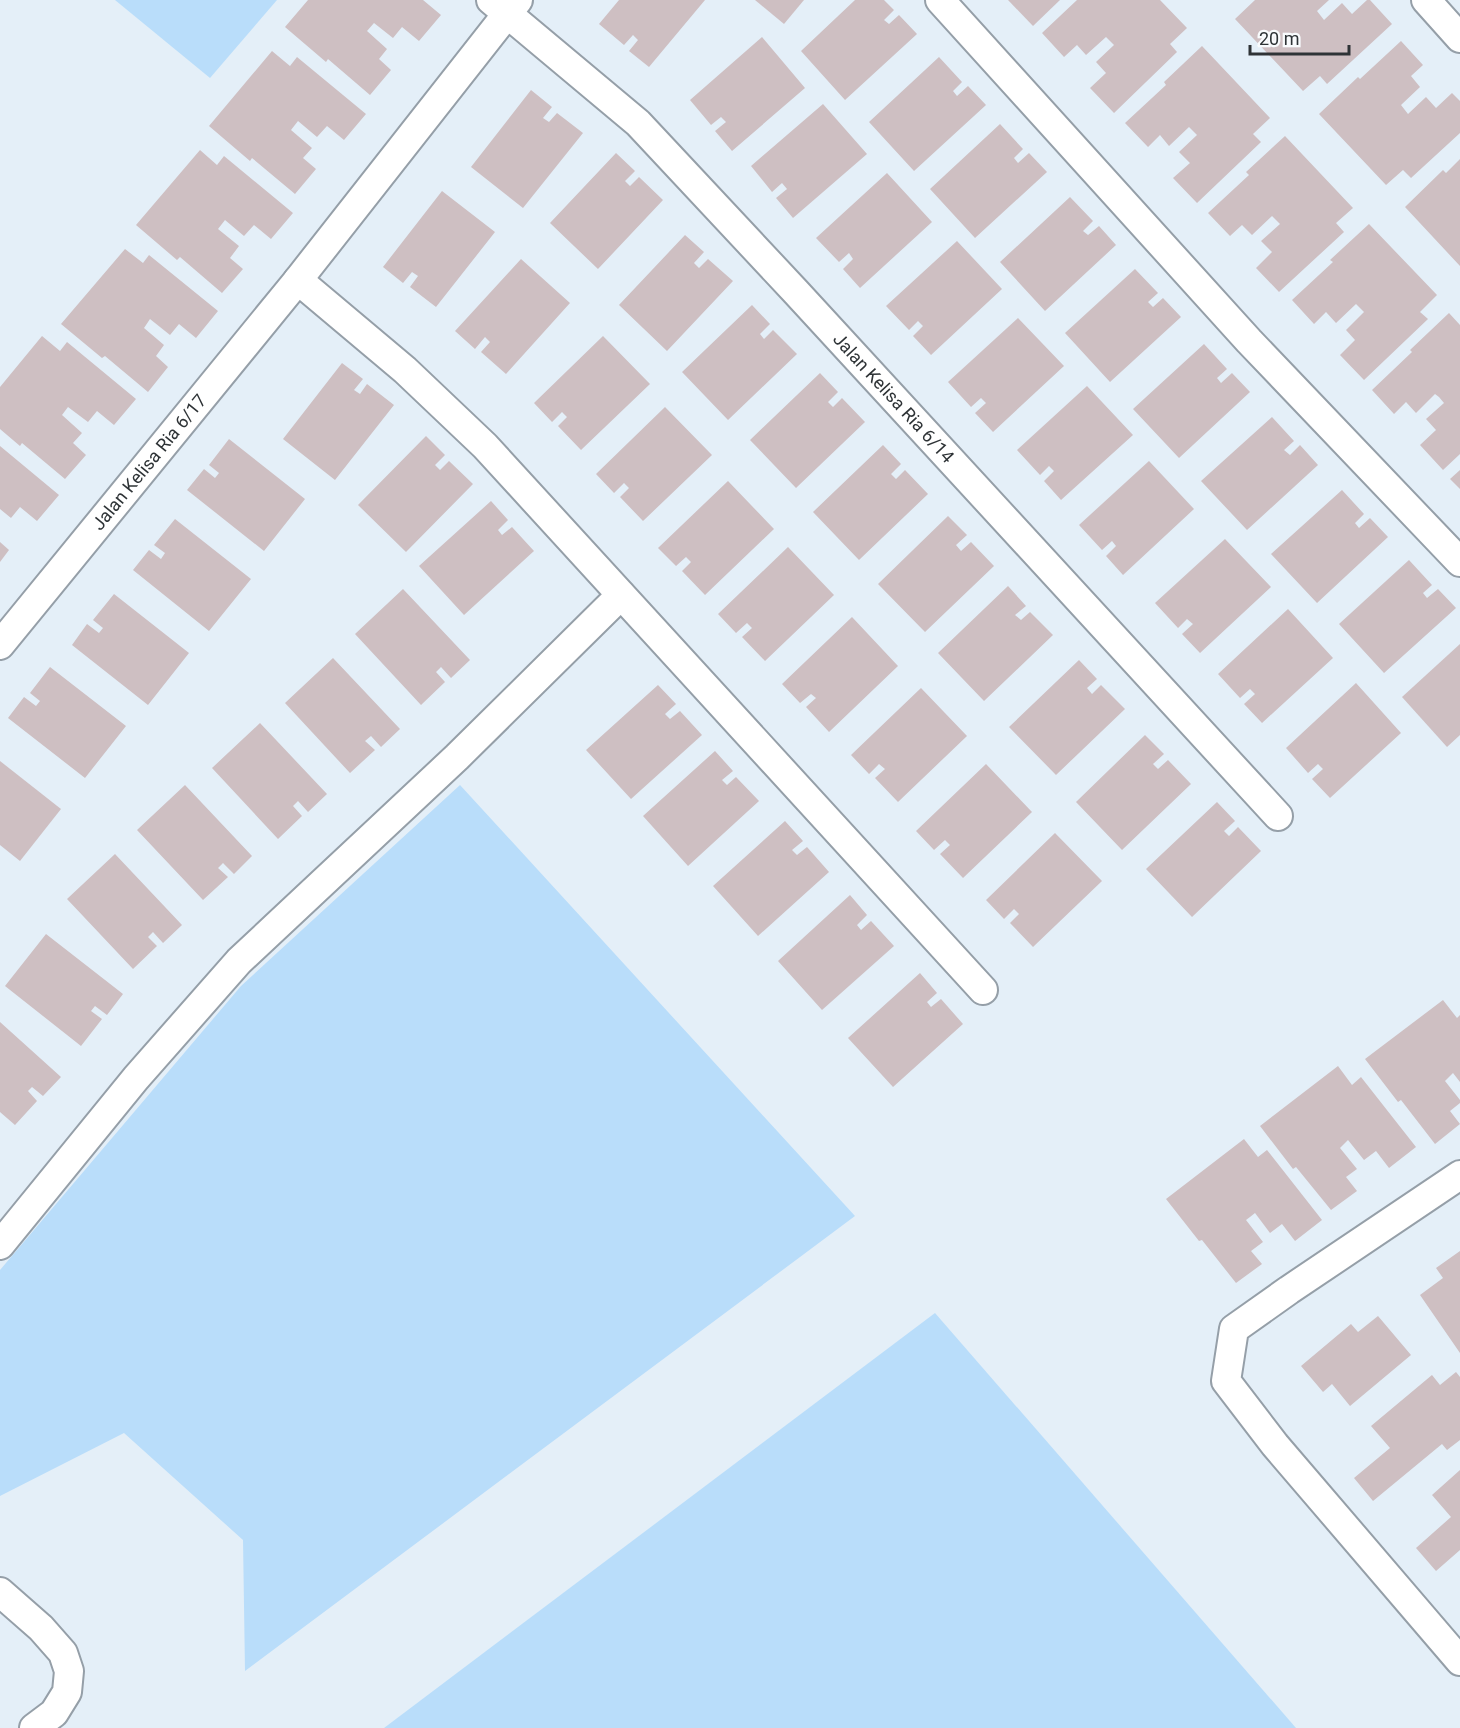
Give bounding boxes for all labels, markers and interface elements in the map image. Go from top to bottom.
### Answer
scale bar [1250,18,1349,56]
text: 20 m [1259,28,1299,49]
street label: Jalan Kelisa Ria 6/14 [829,328,959,467]
street label: Jalan Kelisa Ria 6/17 [87,390,210,534]

